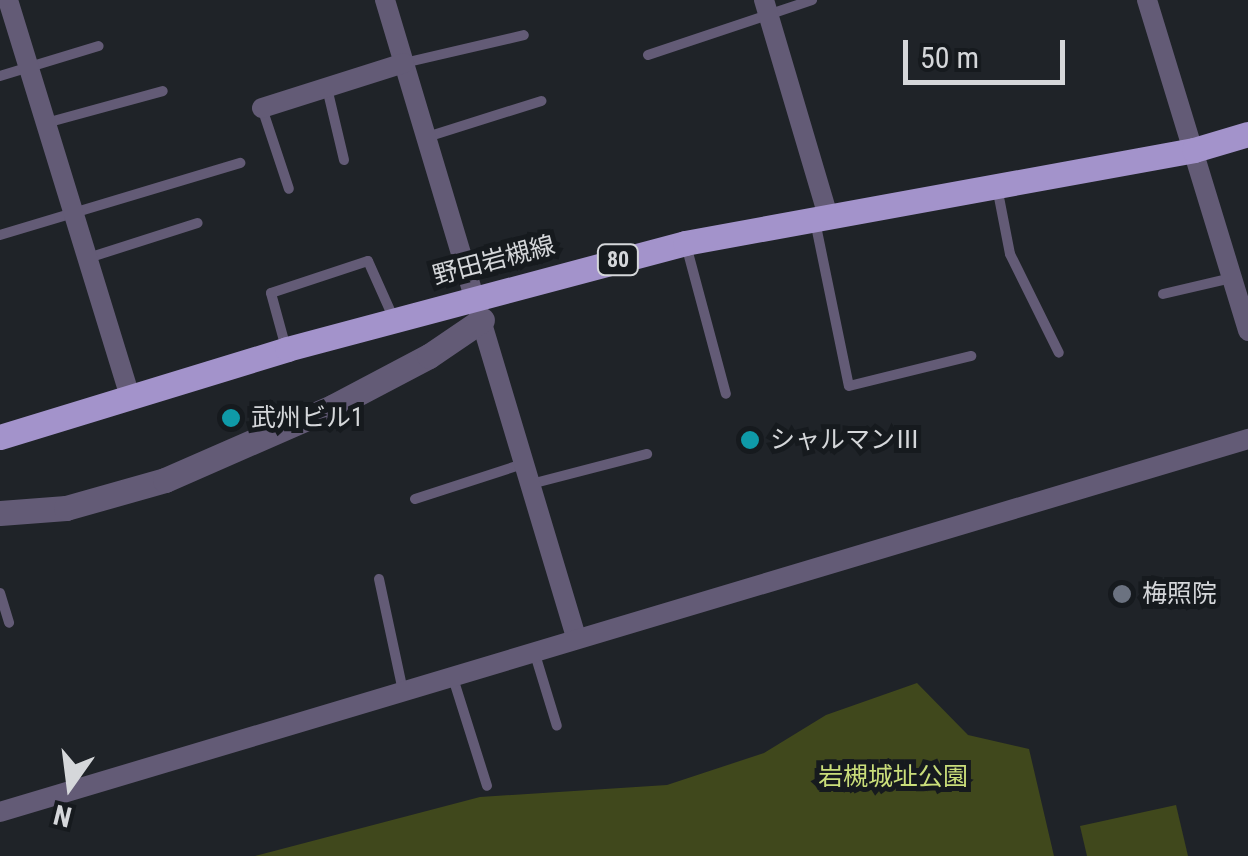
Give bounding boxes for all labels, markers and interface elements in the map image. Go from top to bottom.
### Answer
scale bar [908,20,1070,82]
text: 50 m [920,40,979,75]
street label: 野田岩槻線 [430,230,558,292]
road number: 80 [596,243,640,277]
place label: 武州ビル1 [251,403,363,433]
marker: 武州ビル1 [220,407,242,429]
place label: シャルマンⅢ [770,425,920,455]
marker: シャルマンⅢ [739,429,761,451]
place label: 梅照院 [1142,579,1217,609]
marker: 梅照院 [1111,583,1133,605]
north arrow [20,736,120,836]
park label: 岩槻城址公園 [818,762,968,792]
text: N [50,798,75,834]

